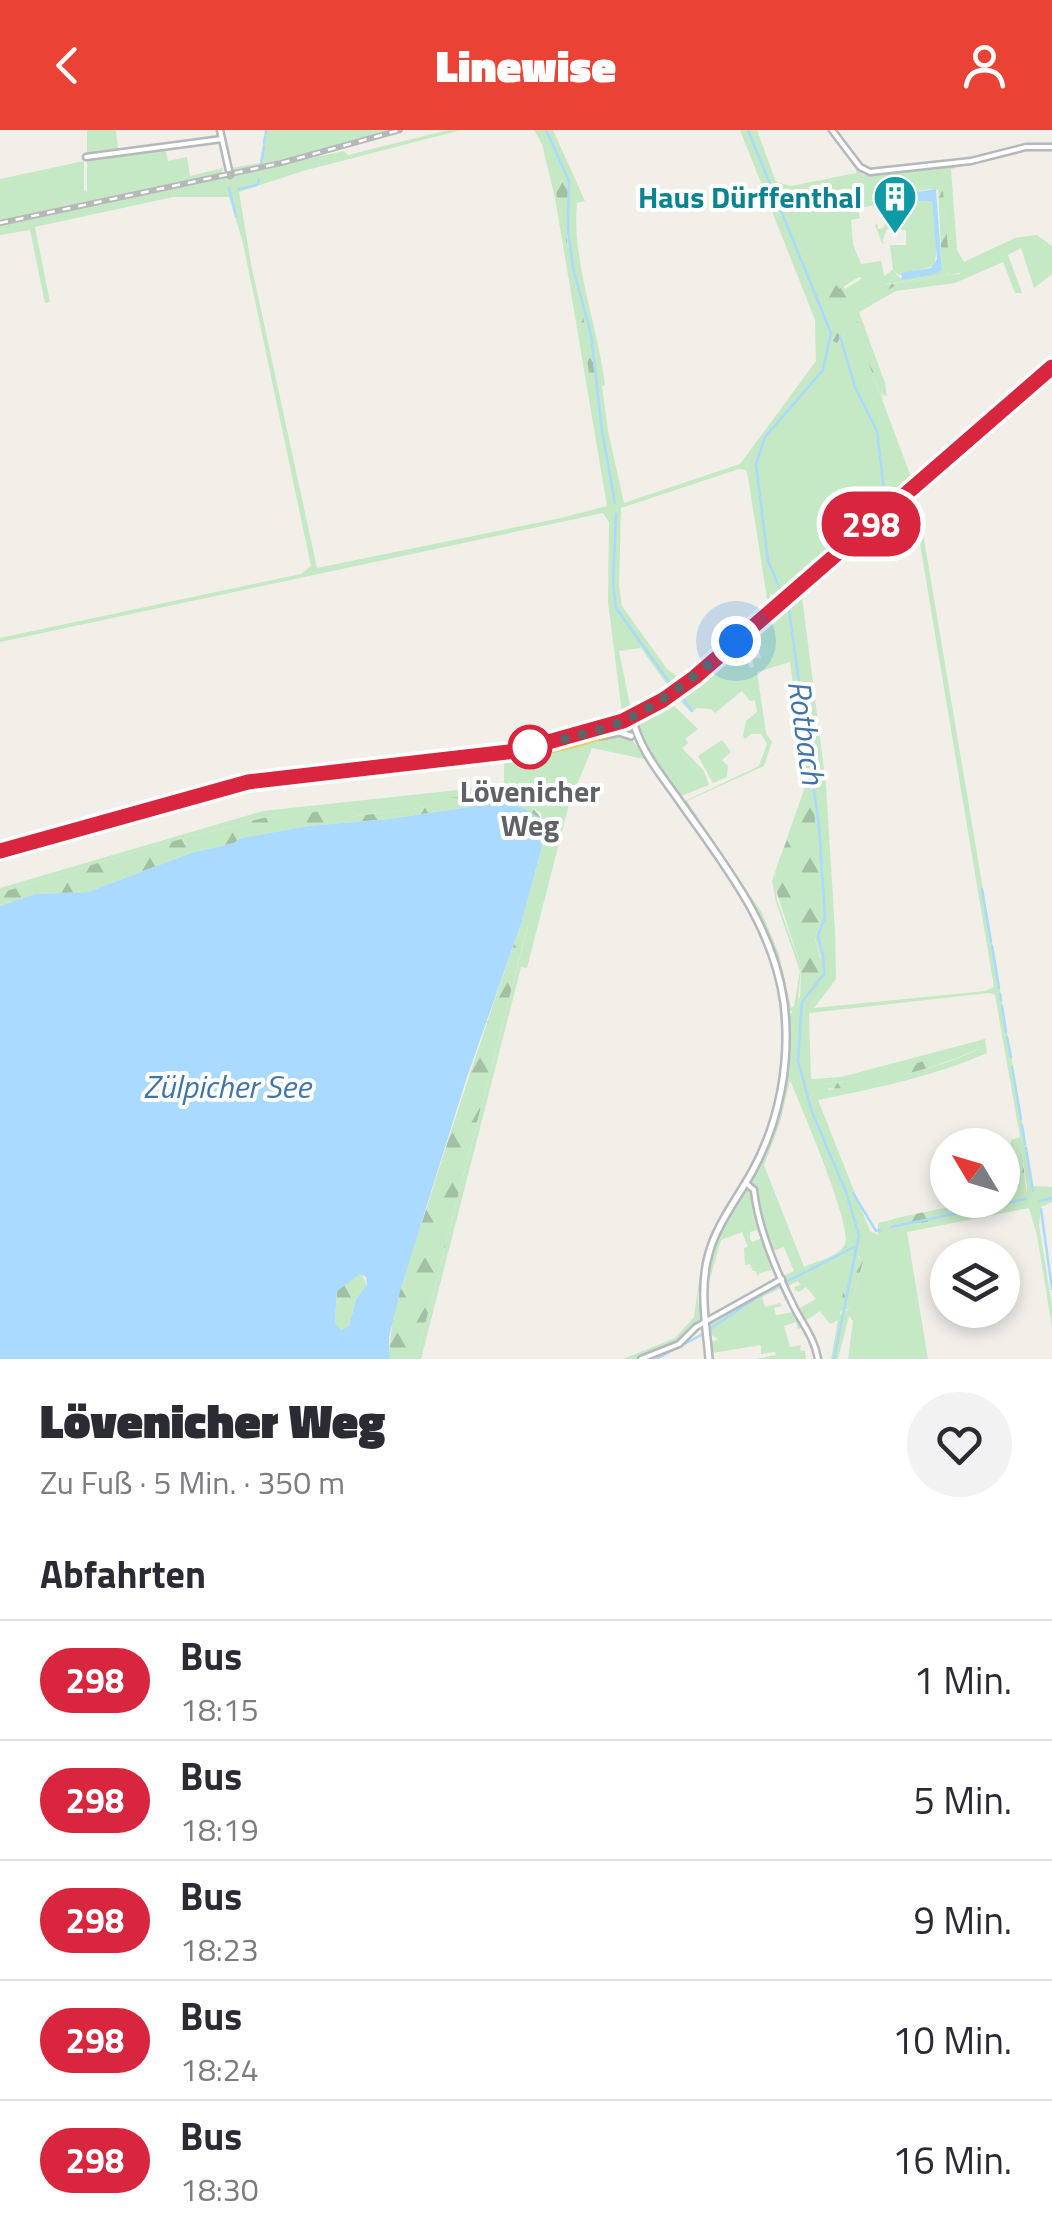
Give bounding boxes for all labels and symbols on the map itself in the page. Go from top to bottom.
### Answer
place label: Haus Dürffenthal [638,174,862,220]
building icon: Haus Dürffenthal [872,174,918,235]
line badge: 298 [814,492,928,556]
your location [711,616,761,666]
water label: Rotbach [776,677,838,788]
marker: Lövenicher Weg [509,726,551,768]
place label: Lövenicher Weg [460,768,600,848]
water label: Zülpicher See [143,1062,313,1110]
north arrow [930,1128,1020,1218]

